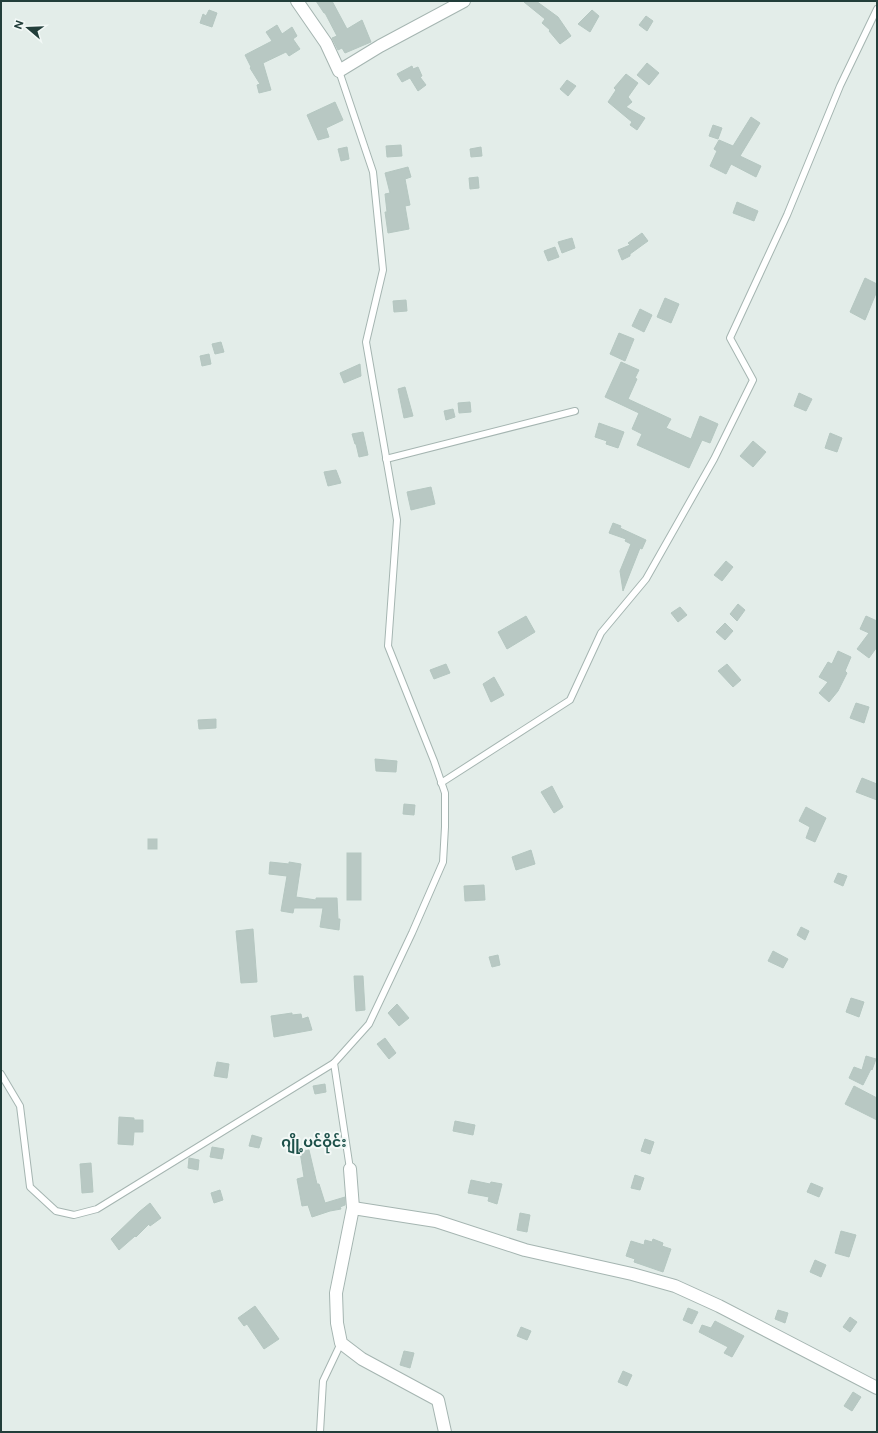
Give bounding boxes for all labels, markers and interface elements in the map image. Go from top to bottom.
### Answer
north arrow [8,8,48,48]
text: N [11,19,27,31]
district label: ဂျို့ပင်ဝိုင်း [281,1132,347,1154]

